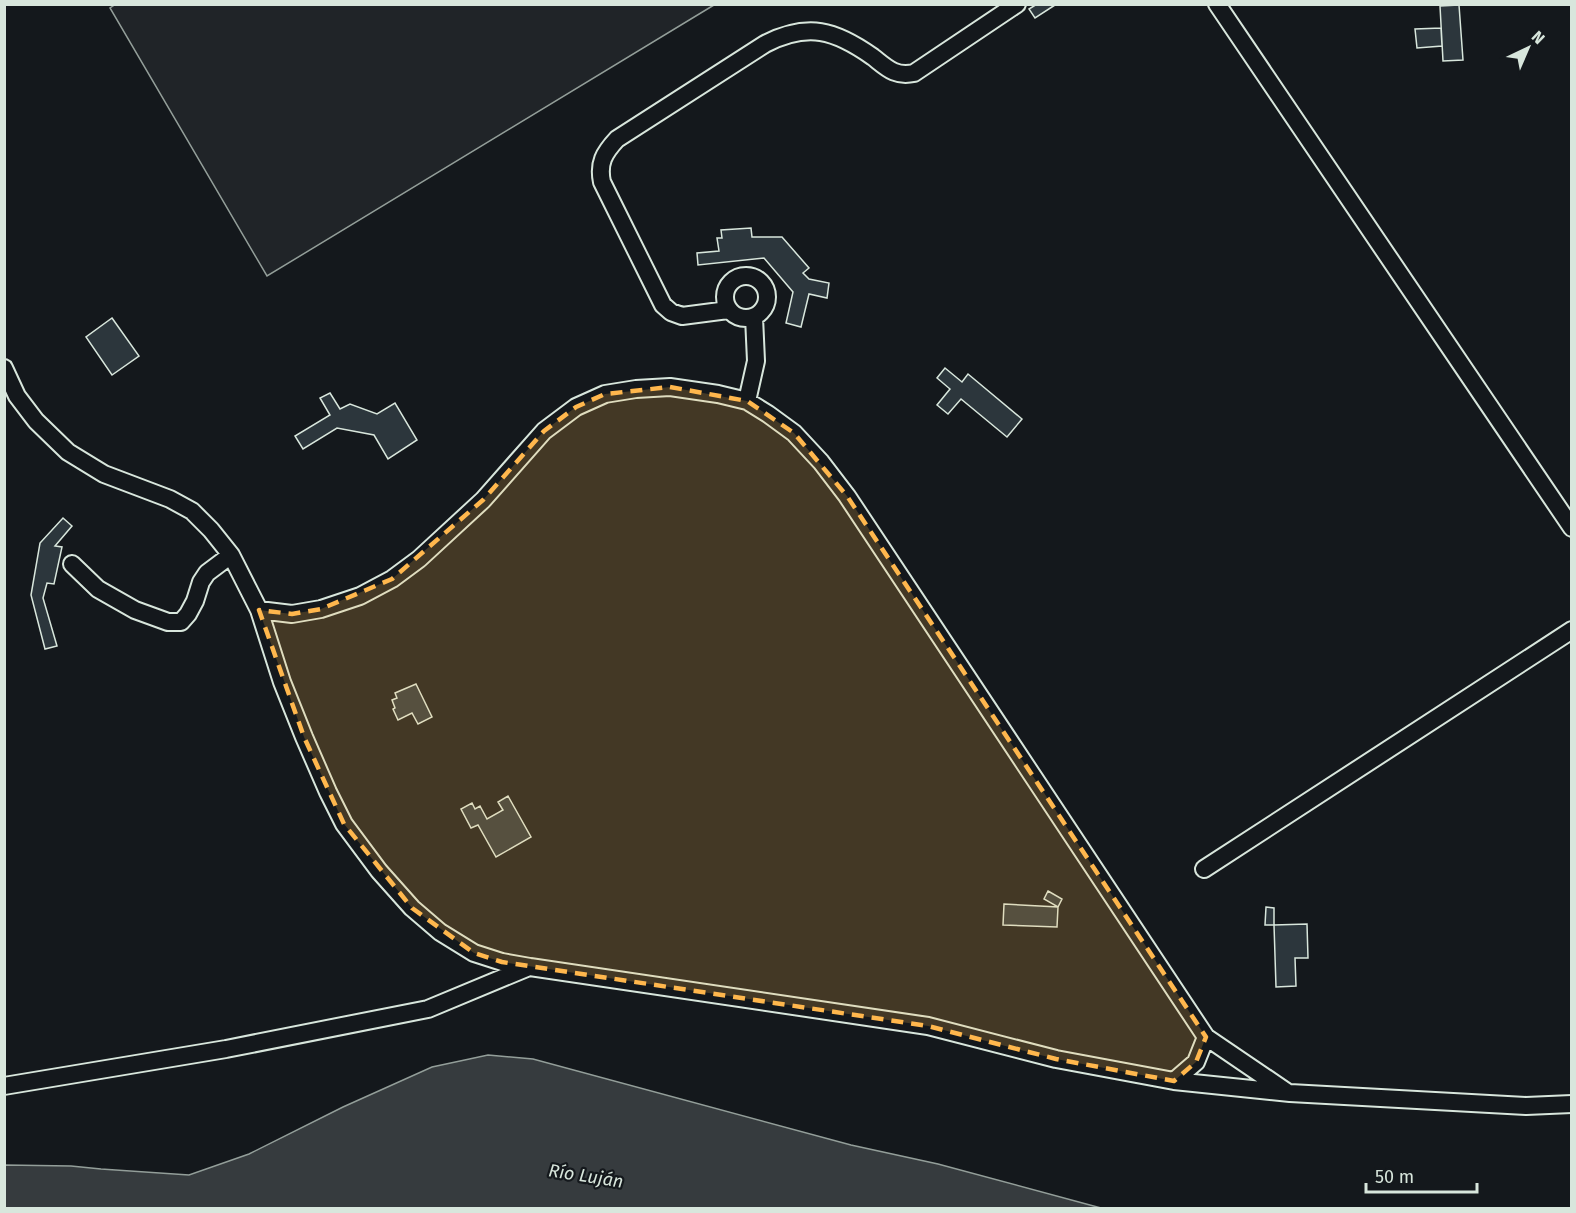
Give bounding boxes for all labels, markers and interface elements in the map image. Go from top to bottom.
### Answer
north arrow [1498,18,1558,78]
text: N [1528,27,1548,48]
scale bar [1366,1156,1477,1194]
water label: Río Luján [547,1159,625,1193]
text: 50 m [1375,1166,1414,1188]

